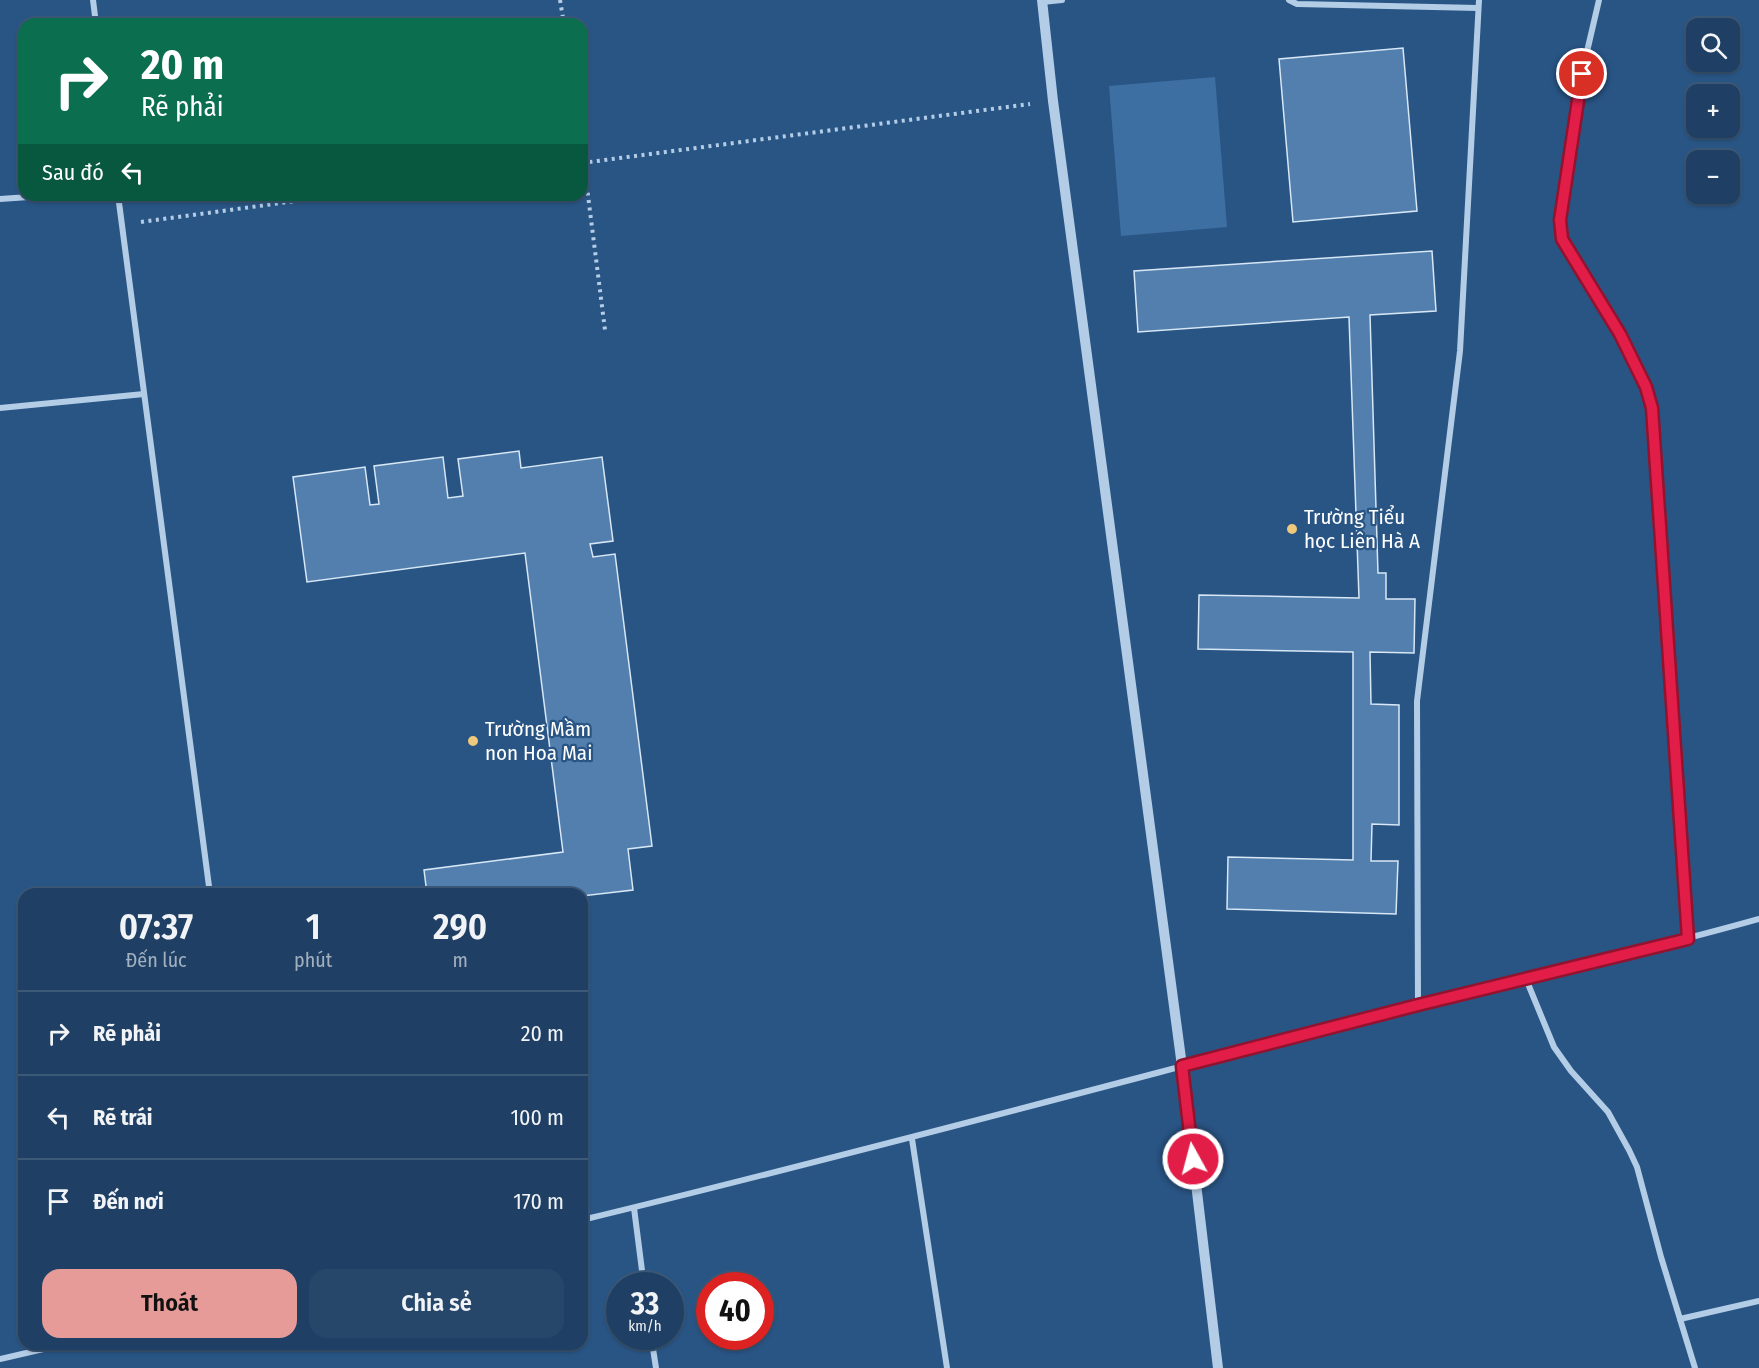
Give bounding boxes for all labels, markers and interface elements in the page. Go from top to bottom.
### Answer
map controls [1686,18,1740,204]
button: search [1686,18,1740,72]
text: 20 m [141,40,224,90]
icon: right [42,42,120,120]
pin [1556,48,1607,99]
icon: arrive [1565,57,1598,90]
button: + [1686,84,1740,138]
text: Rẽ phải [141,91,224,123]
button: − [1686,150,1740,204]
icon: left [116,156,149,189]
text: Sau đó [42,159,104,186]
place label: Trường Tiểu học Liên Hà A [1304,504,1420,554]
marker: Trường Tiểu học Liên Hà A [1285,522,1299,536]
place label: Trường Mầm non Hoa Mai [485,716,592,766]
marker: Trường Mầm non Hoa Mai [466,734,480,748]
text: 07:37 [119,905,193,949]
text: 1 [306,905,321,949]
text: 290 [433,905,487,949]
text: Đến lúc [125,948,187,972]
text: phút [294,948,332,972]
text: m [452,948,468,972]
icon: right [42,1017,75,1050]
text: Rẽ phải [93,1020,161,1047]
text: 20 m [521,1020,564,1047]
icon: left [42,1101,75,1134]
text: Rẽ trái [93,1104,153,1131]
text: 100 m [510,1104,564,1131]
position arrow [1161,1127,1225,1191]
icon: arrive [42,1185,75,1218]
text: Đến nơi [93,1188,164,1215]
text: 170 m [513,1188,564,1215]
button: Thoát [42,1269,297,1338]
button: Chia sẻ [309,1269,564,1338]
speed limit sign: 40 [696,1272,774,1350]
text: 33 [631,1286,659,1322]
text: km/h [628,1317,662,1335]

